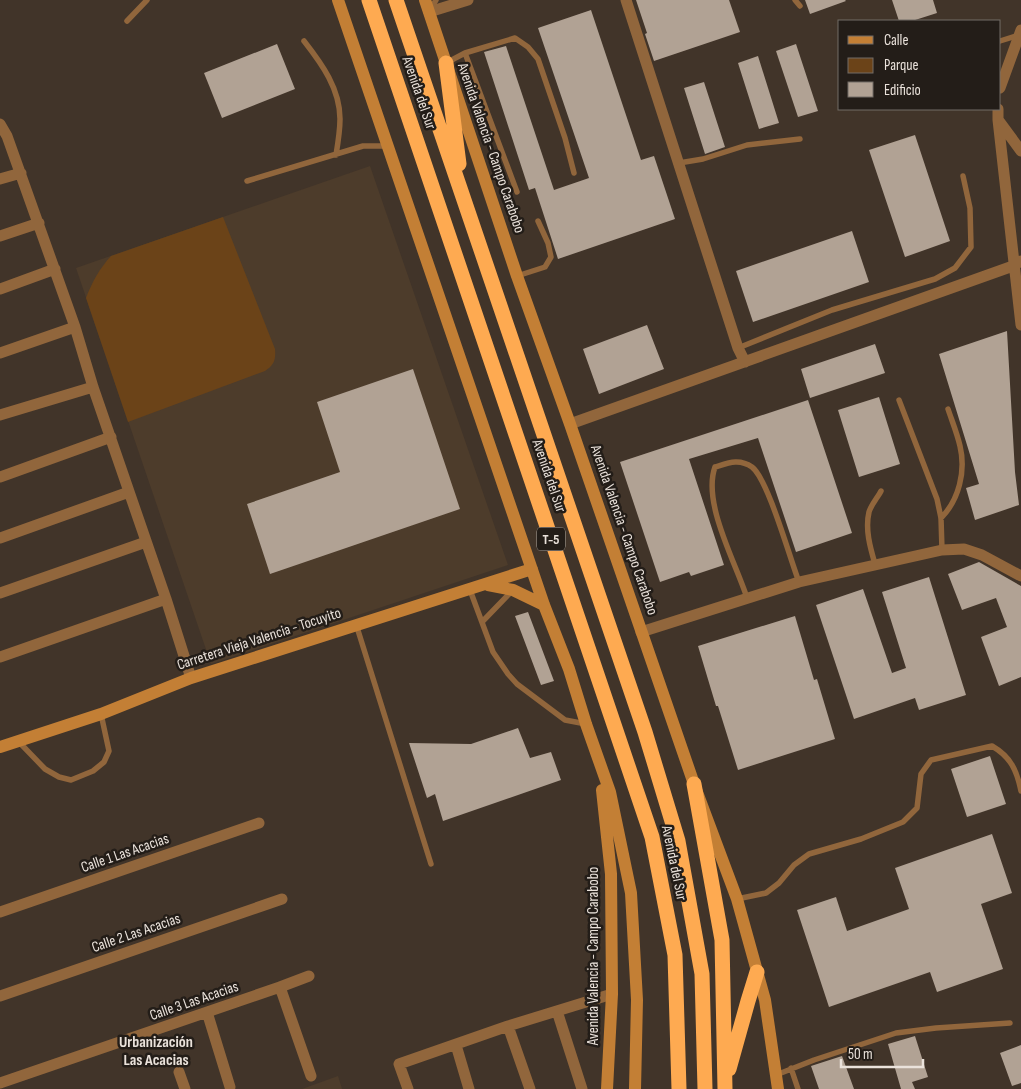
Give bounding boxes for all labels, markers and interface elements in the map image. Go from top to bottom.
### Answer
legend [838,20,1001,110]
text: Calle [884,31,908,50]
street label: Avenida del Sur [397,53,441,133]
text: Parque [884,56,919,75]
street label: Avenida Valencia - Campo Carabobo [453,60,529,235]
text: Edificio [884,81,921,100]
street label: Avenida del Sur [527,436,571,516]
street label: Avenida Valencia - Campo Carabobo [586,442,662,617]
road number: T-5 [537,528,565,550]
street label: Carretera Vieja Valencia - Tocuyito [175,603,343,675]
street label: Avenida del Sur [657,823,691,903]
street label: Calle 1 Las Acacias [79,829,171,877]
street label: Avenida Valencia - Campo Carabobo [584,867,603,1046]
street label: Calle 2 Las Acacias [89,909,183,957]
street label: Calle 3 Las Acacias [147,977,241,1025]
district label: Urbanización Las Acacias [119,1033,193,1070]
scale bar [841,1036,924,1068]
text: 50 m [848,1045,873,1064]

